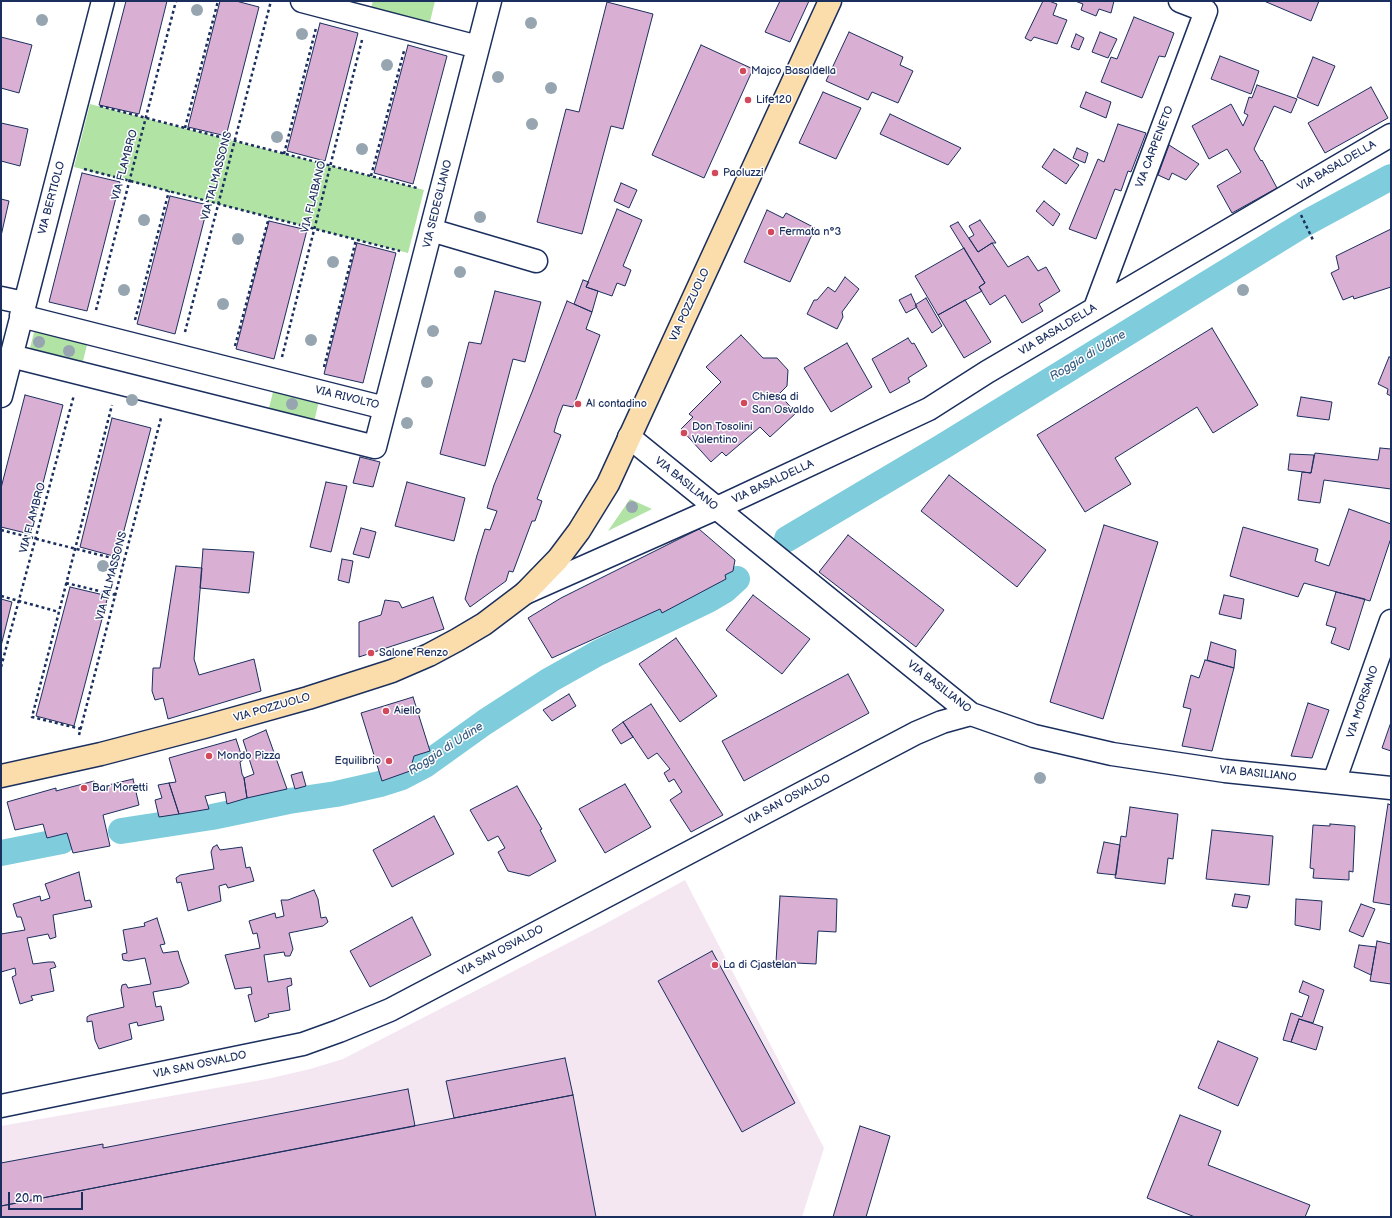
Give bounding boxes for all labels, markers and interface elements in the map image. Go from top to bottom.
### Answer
place label: Majco Basaldella [751,64,836,78]
marker: Majco Basaldella [738,66,748,76]
place label: Life120 [756,93,792,107]
marker: Life120 [743,95,753,105]
street label: VIA CARPENETO [1133,104,1177,190]
street label: VIA FLAMBRO [109,128,141,202]
street label: VIA TALMASSONS [199,130,235,222]
street label: VIA BASALDELLA [1295,138,1379,194]
street label: VIA SEDEGLIANO [421,159,455,249]
street label: VIA BERTIOLO [36,160,68,236]
street label: VIA FLAIBANO [299,160,329,234]
place label: Paoluzzi [723,166,764,180]
marker: Paoluzzi [710,168,720,178]
place label: Fermata n°3 [779,225,841,239]
marker: Fermata n°3 [766,227,776,237]
street label: VIA POZZUOLO [667,266,713,344]
street label: VIA BASALDELLA [1017,302,1099,358]
water label: Roggia di Udine [1047,328,1129,384]
street label: VIA RIVOLTO [314,384,380,412]
place label: Chiesa di San Osvaldo [752,390,814,416]
place label: Al contadino [586,397,647,411]
marker: Chiesa di San Osvaldo [739,398,749,408]
marker: Al contadino [573,399,583,409]
place label: Don Tosolini Valentino [692,420,752,446]
marker: Don Tosolini Valentino [679,428,689,438]
street label: VIA BASILIANO [652,455,720,513]
street label: VIA BASALDELLA [730,457,816,507]
street label: VIA FLAMBRO [17,481,49,555]
street label: VIA TALMASSONS [94,530,130,622]
place label: Salone Renzo [379,646,448,660]
marker: Salone Renzo [366,648,376,658]
street label: VIA BASILIANO [904,658,974,716]
street label: VIA MORSANO [1344,664,1382,740]
street label: VIA POZZUOLO [232,691,312,725]
place label: Aiello [394,704,421,718]
marker: Aiello [381,706,391,716]
water label: Roggia di Udine [406,719,486,779]
place label: Mondo Pizza [217,749,281,763]
marker: Mondo Pizza [204,751,214,761]
place label: Equilibrio [335,754,381,768]
marker: Equilibrio [384,756,394,766]
street label: VIA BASILIANO [1219,763,1297,785]
street label: VIA SAN OSVALDO [743,772,833,828]
place label: Bar Moretti [92,781,148,795]
marker: Bar Moretti [79,783,89,793]
street label: VIA SAN OSVALDO [456,923,546,979]
place label: La di Cjastelan [723,958,797,972]
marker: La di Cjastelan [710,960,720,970]
street label: VIA SAN OSVALDO [152,1049,248,1081]
scale bar [10,1184,85,1210]
text: 20 m [15,1191,42,1206]

